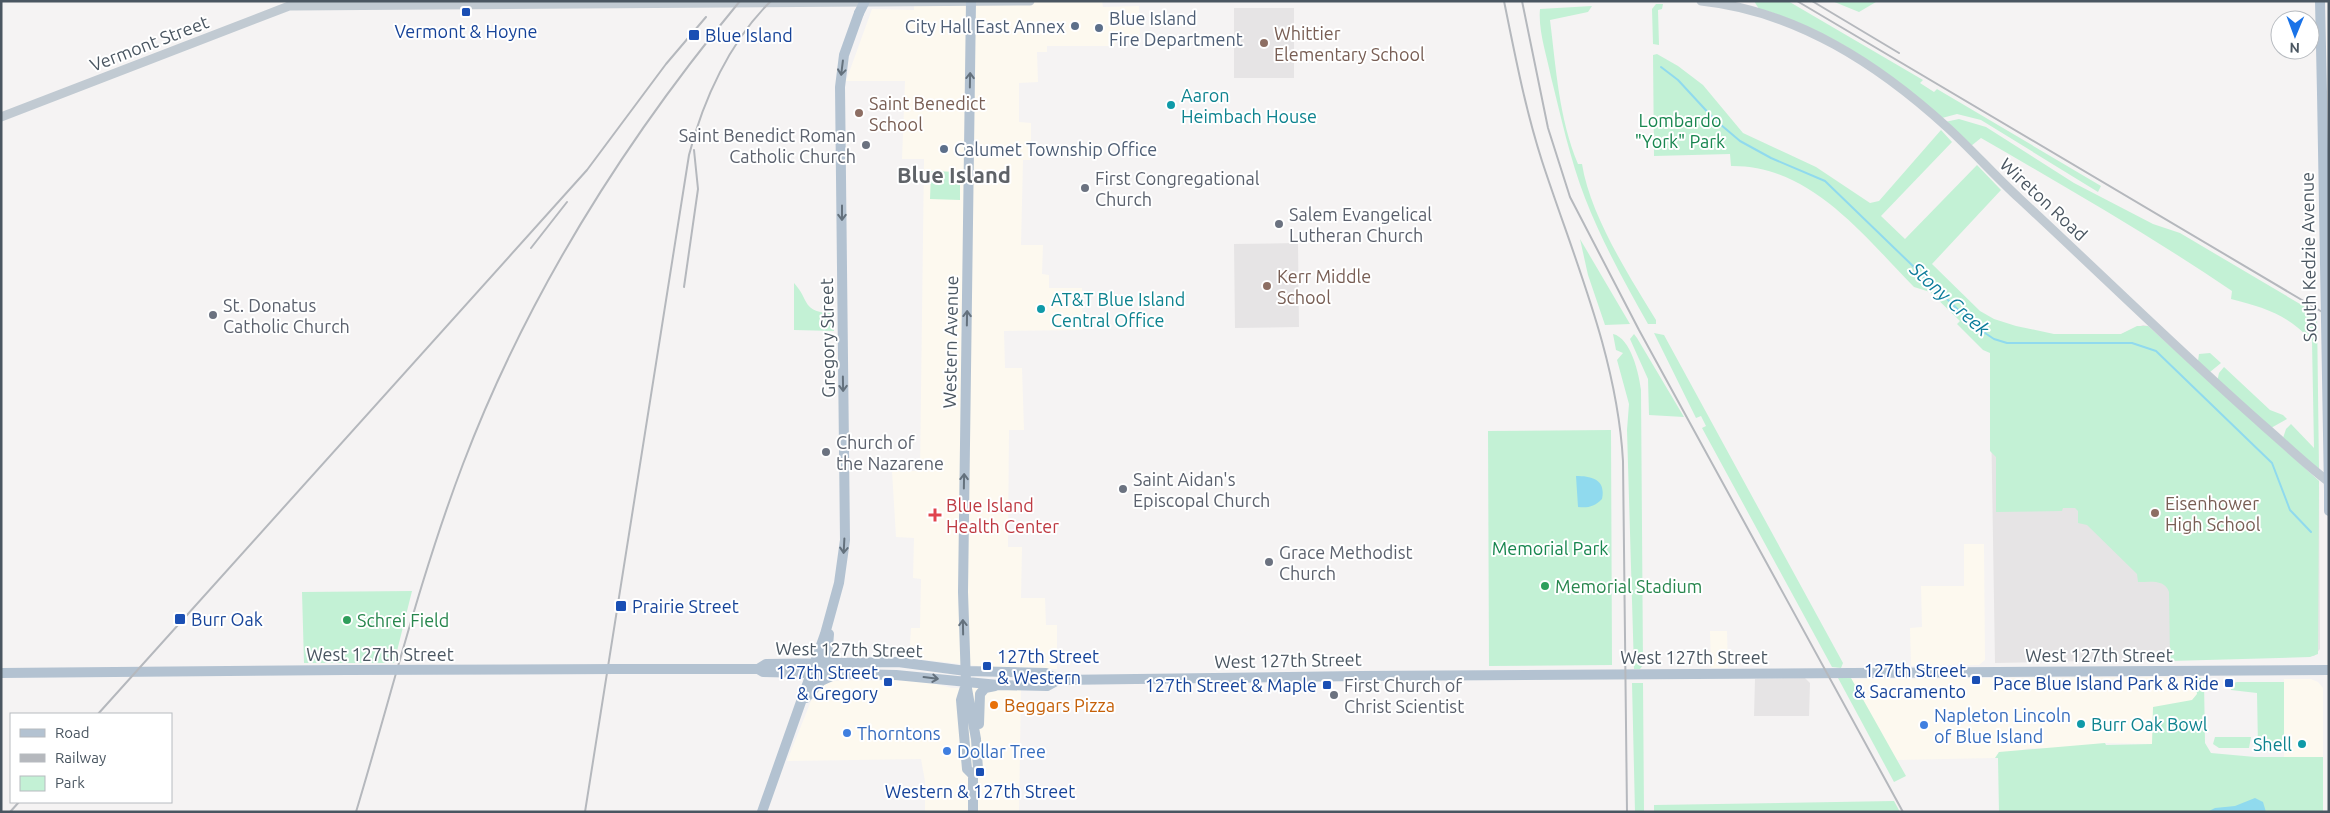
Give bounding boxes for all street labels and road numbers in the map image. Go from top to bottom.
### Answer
street label: Vermont Street [87,11,211,75]
street label: Wireton Road [1996,154,2092,244]
street label: South Kedzie Avenue [2297,172,2319,342]
street label: Western Avenue [939,275,961,409]
street label: Gregory Street [816,278,838,398]
street label: West 127th Street [775,638,923,660]
street label: West 127th Street [306,644,454,664]
street label: West 127th Street [2025,645,2173,665]
street label: West 127th Street [1620,647,1768,667]
street label: West 127th Street [1214,649,1362,671]

